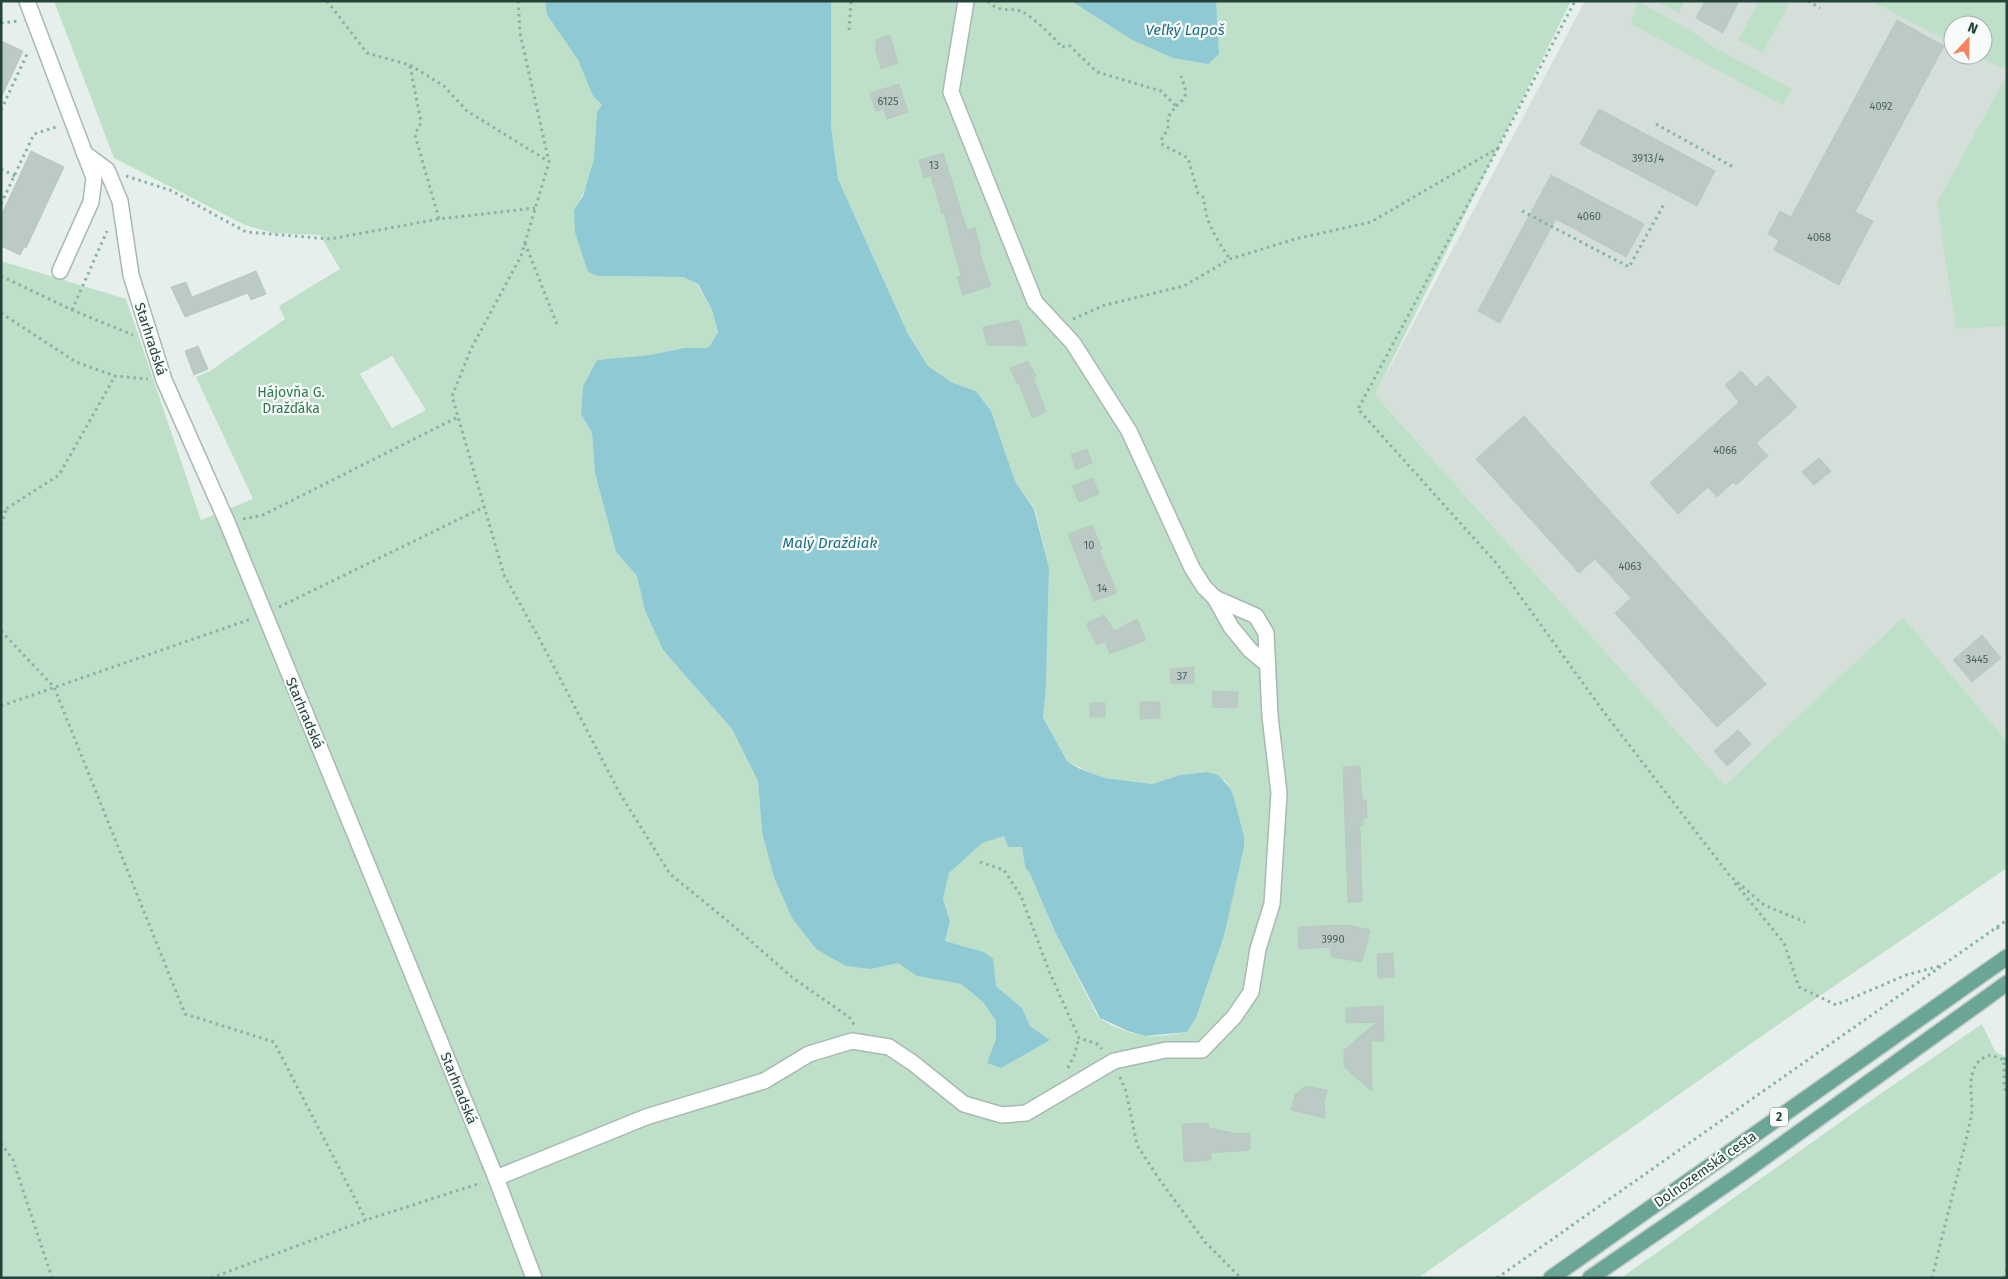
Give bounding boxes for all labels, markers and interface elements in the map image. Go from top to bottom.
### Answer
north arrow [1943,15,1993,65]
text: N [1965,19,1980,38]
water label: Veľký Lapoš [1145,21,1225,39]
house number: 6125 [877,95,899,108]
house number: 4092 [1870,100,1892,113]
house number: 3913/4 [1632,152,1664,165]
house number: 13 [929,159,939,172]
house number: 4060 [1577,210,1601,223]
house number: 4068 [1807,231,1831,244]
street label: Starhradská [131,300,170,378]
park label: Hájovňa G. Dražďáka [257,384,325,417]
house number: 4066 [1713,444,1737,457]
water label: Malý Draždiak [783,534,877,552]
house number: 10 [1084,539,1094,552]
house number: 4063 [1618,560,1642,573]
house number: 14 [1097,582,1107,595]
house number: 3445 [1966,653,1989,666]
house number: 37 [1177,670,1187,683]
street label: Starhradská [282,675,327,751]
house number: 3990 [1321,933,1345,946]
street label: Starhradská [436,1050,481,1127]
road number: 2 [1770,1108,1788,1126]
street label: Dolnozemská cesta [1651,1128,1760,1211]

